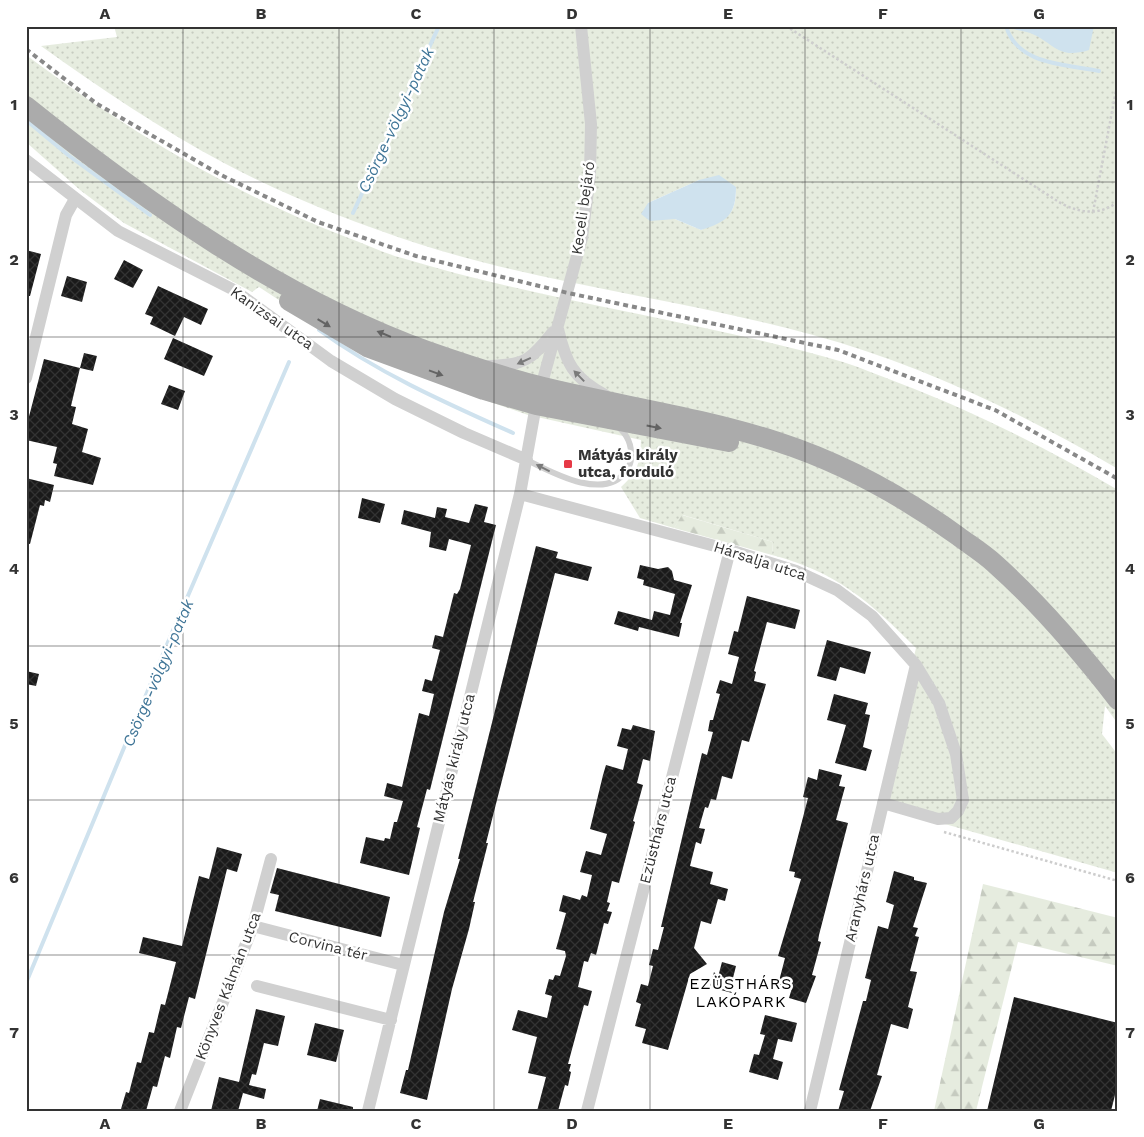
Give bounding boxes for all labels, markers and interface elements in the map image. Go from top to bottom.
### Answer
text: A [100,4,111,23]
text: B [256,4,267,23]
text: C [411,4,422,23]
text: D [566,4,578,23]
text: E [723,4,733,23]
text: F [878,4,888,23]
text: G [1033,4,1045,23]
water label: Csörge-völgyi-patak [354,43,439,196]
text: 1 [11,95,17,114]
text: 1 [1127,95,1133,114]
street label: Keceli bejáró [568,160,598,256]
text: 2 [9,250,19,269]
text: 2 [1125,250,1135,269]
street label: Kanizsai utca [227,283,317,354]
one-way arrow [318,319,331,328]
one-way arrow [376,330,391,338]
one-way arrow [517,357,531,365]
one-way arrow [429,369,444,377]
one-way arrow [573,370,585,382]
text: 3 [9,405,19,424]
text: 3 [1125,405,1135,424]
one-way arrow [646,423,662,431]
place label: Mátyás király utca, forduló [578,446,678,481]
marker: Mátyás király utca, forduló [562,458,574,470]
one-way arrow [536,464,550,472]
street label: Hársalja utca [712,538,809,585]
text: 4 [9,559,19,578]
text: 4 [1125,559,1135,578]
water label: Csörge-völgyi-patak [118,595,198,750]
street label: Mátyás király utca [429,691,479,824]
text: 5 [9,714,19,733]
text: 5 [1125,714,1135,733]
street label: Ezüsthárs utca [636,774,680,886]
street label: Aranyhárs utca [841,832,883,944]
text: 6 [9,868,19,887]
text: 6 [1125,868,1135,887]
street label: Könyves Kálmán utca [191,909,265,1062]
street label: Corvina tér [287,928,369,964]
district label: EZÜSTHÁRS LAKÓPARK [689,974,793,1011]
text: 7 [9,1023,19,1042]
text: 7 [1125,1023,1135,1042]
text: A [100,1114,111,1133]
text: B [256,1114,267,1133]
text: C [411,1114,422,1133]
text: D [566,1114,578,1133]
text: E [723,1114,733,1133]
text: F [878,1114,888,1133]
text: G [1033,1114,1045,1133]

